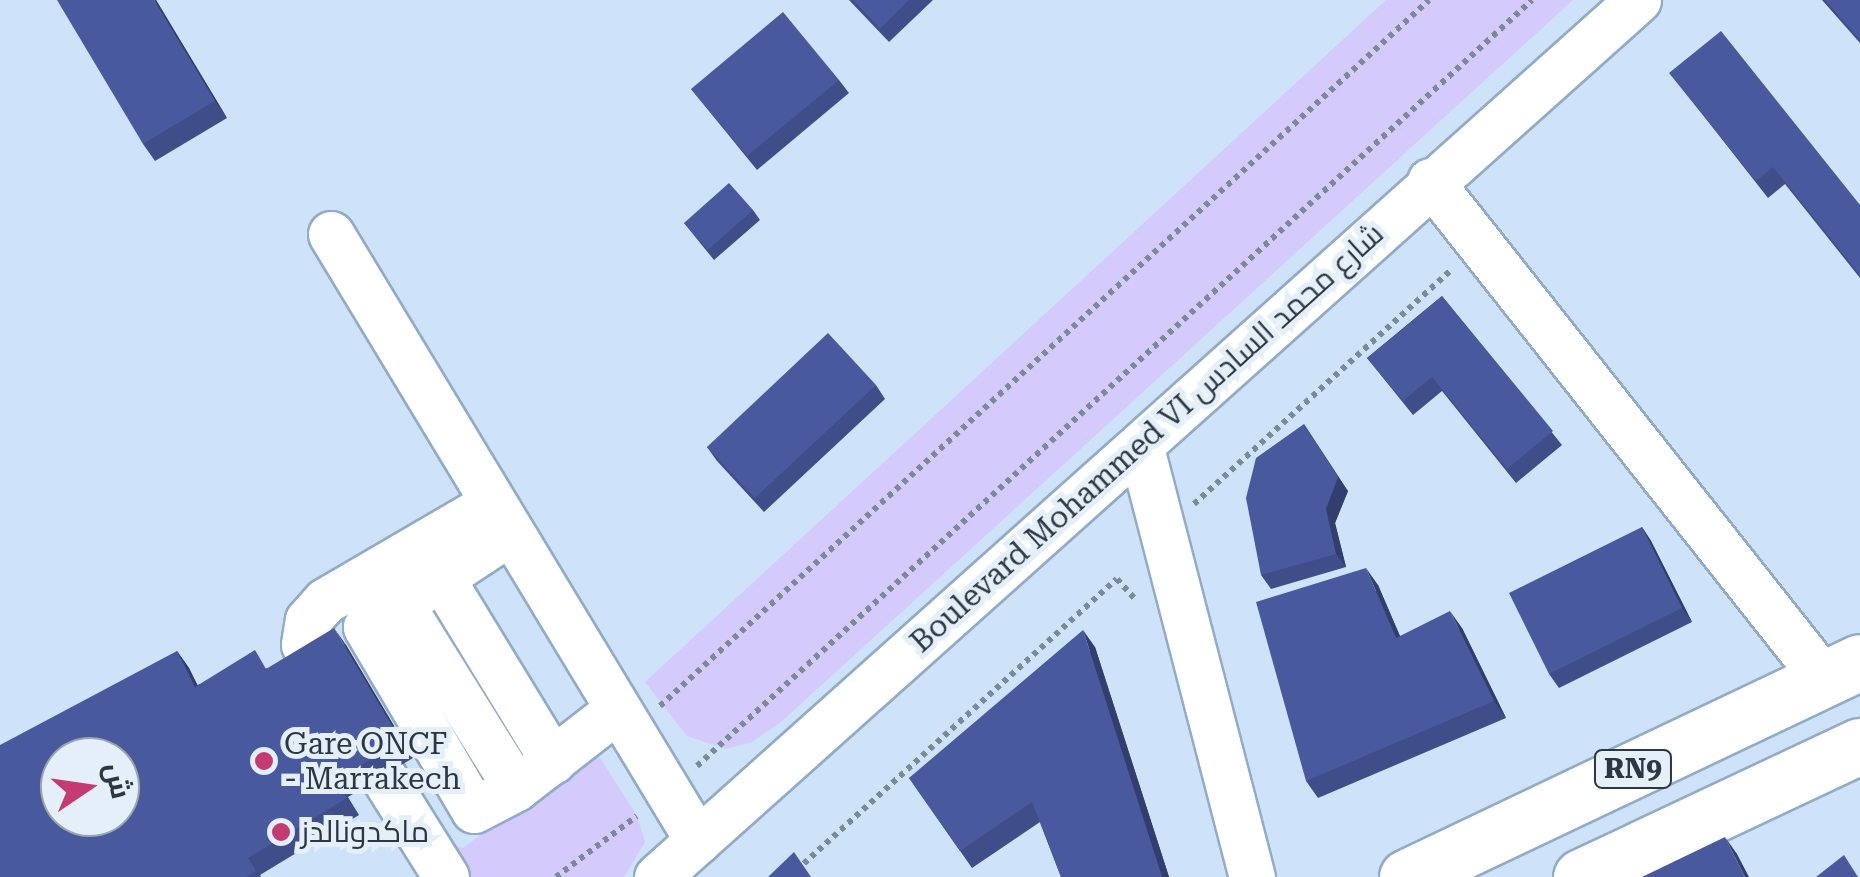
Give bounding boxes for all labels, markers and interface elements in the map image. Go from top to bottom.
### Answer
street label: Boulevard Mohammed VI شارع محمد السادس [903,216,1391,660]
place label: Gare ONCF - Marrakech [284,726,461,796]
north arrow [40,737,140,837]
road number: RN9 [1593,746,1673,792]
marker: Gare ONCF - Marrakech [253,750,275,772]
text: ش [98,759,138,802]
place label: ماكدونالدز [301,814,429,850]
marker: ماكدونالدز [270,821,292,843]

